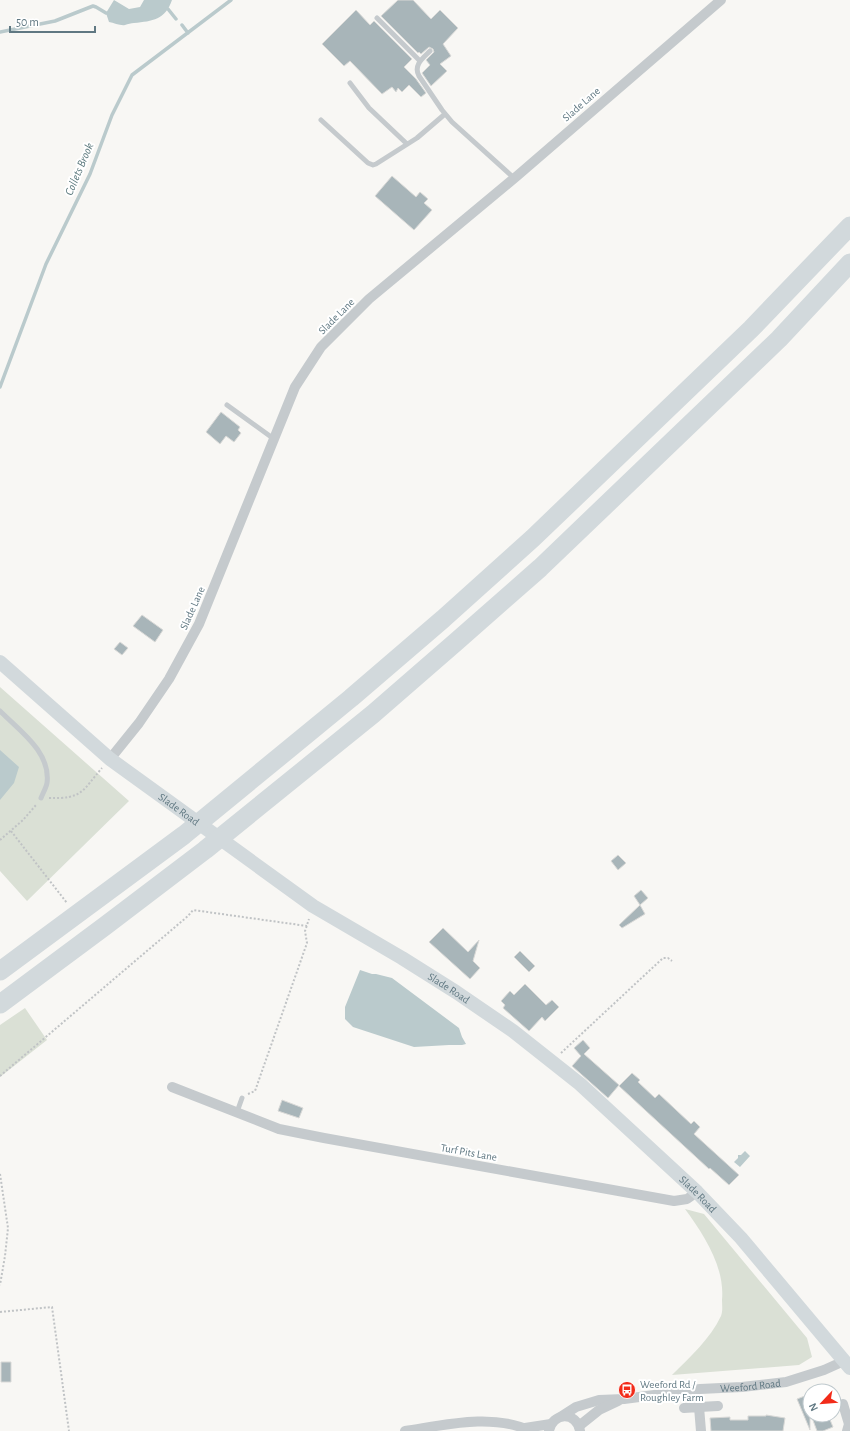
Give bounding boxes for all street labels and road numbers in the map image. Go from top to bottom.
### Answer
street label: Slade Lane [560,85,602,124]
street label: Slade Lane [316,296,356,336]
street label: Slade Lane [178,585,207,631]
street label: Slade Road [156,791,201,828]
street label: Slade Road [426,971,472,1006]
street label: Turf Pits Lane [440,1142,498,1163]
street label: Slade Road [677,1174,719,1215]
street label: Weeford Road [720,1378,782,1394]

